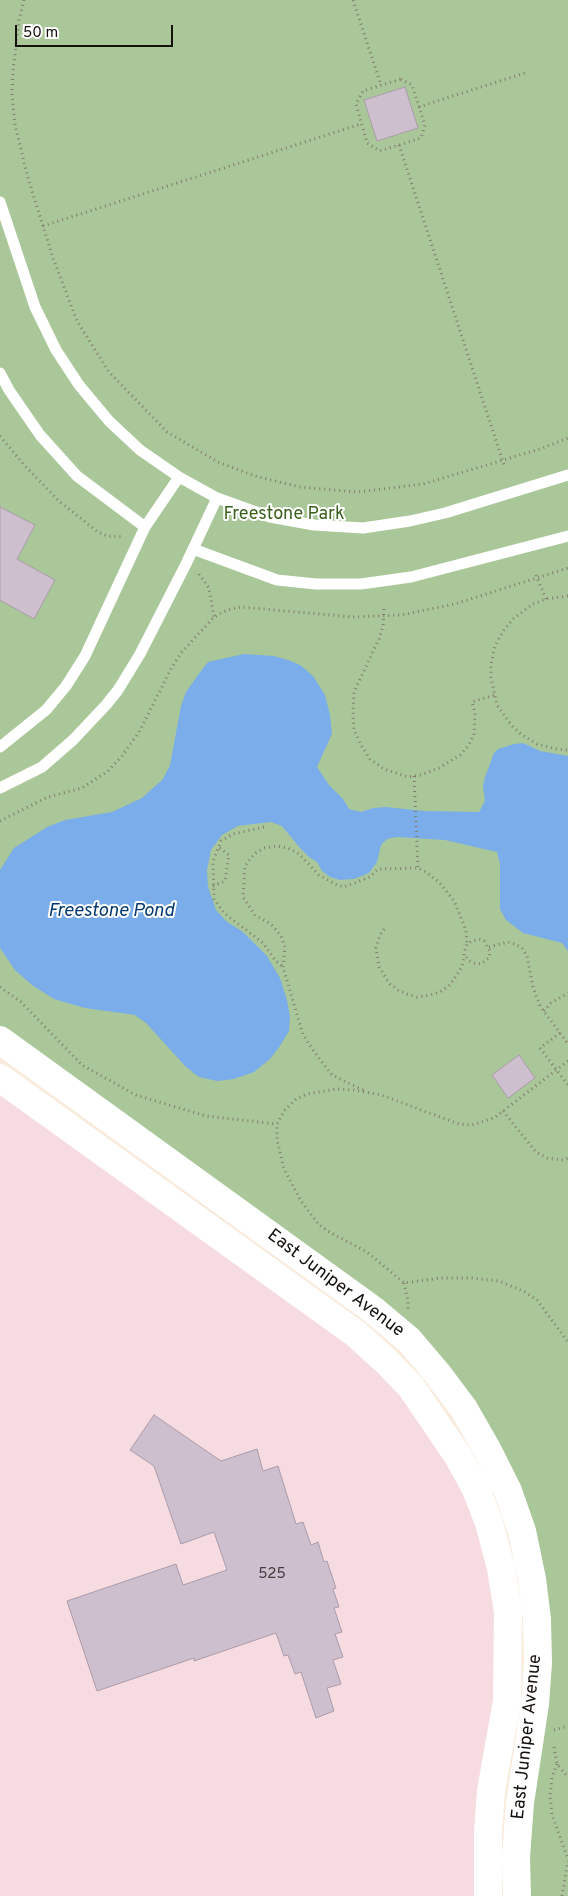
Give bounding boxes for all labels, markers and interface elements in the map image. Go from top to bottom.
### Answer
scale bar [18,15,175,47]
text: 50 m [23,24,58,43]
park label: Freestone Park [223,504,345,526]
water label: Freestone Pond [48,901,174,923]
street label: East Juniper Avenue [262,1225,408,1343]
house number: 525 [258,1566,286,1584]
street label: East Juniper Avenue [509,1653,547,1821]

